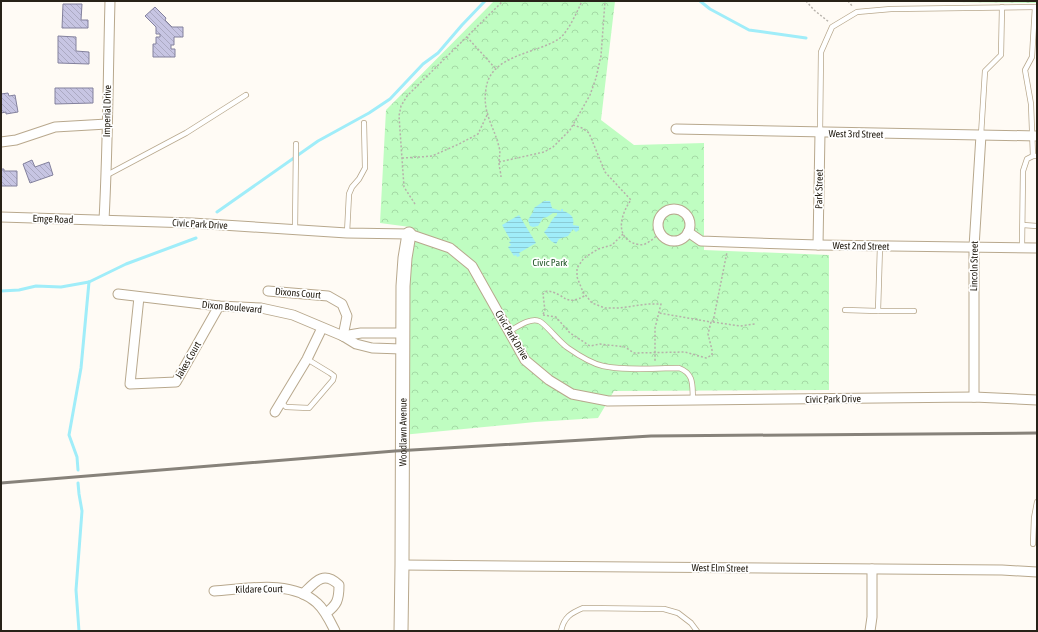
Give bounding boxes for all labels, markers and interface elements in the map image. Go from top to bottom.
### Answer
street label: Imperial Drive [101,84,113,137]
street label: West 3rd Street [828,128,884,140]
street label: Park Street [813,169,825,209]
street label: Emge Road [33,213,74,225]
street label: Civic Park Drive [172,217,229,231]
street label: West 2nd Street [832,240,890,252]
street label: Lincoln Street [968,241,980,291]
park label: Civic Park [533,257,568,268]
street label: Dixons Court [275,286,322,300]
street label: Dixon Boulevard [201,299,263,315]
street label: Civic Park Drive [493,308,531,362]
street label: Jakes Court [173,339,203,381]
street label: Civic Park Drive [805,393,861,405]
street label: Woodlawn Avenue [397,397,408,466]
street label: West Elm Street [692,562,749,574]
street label: Kildare Court [235,583,283,595]

